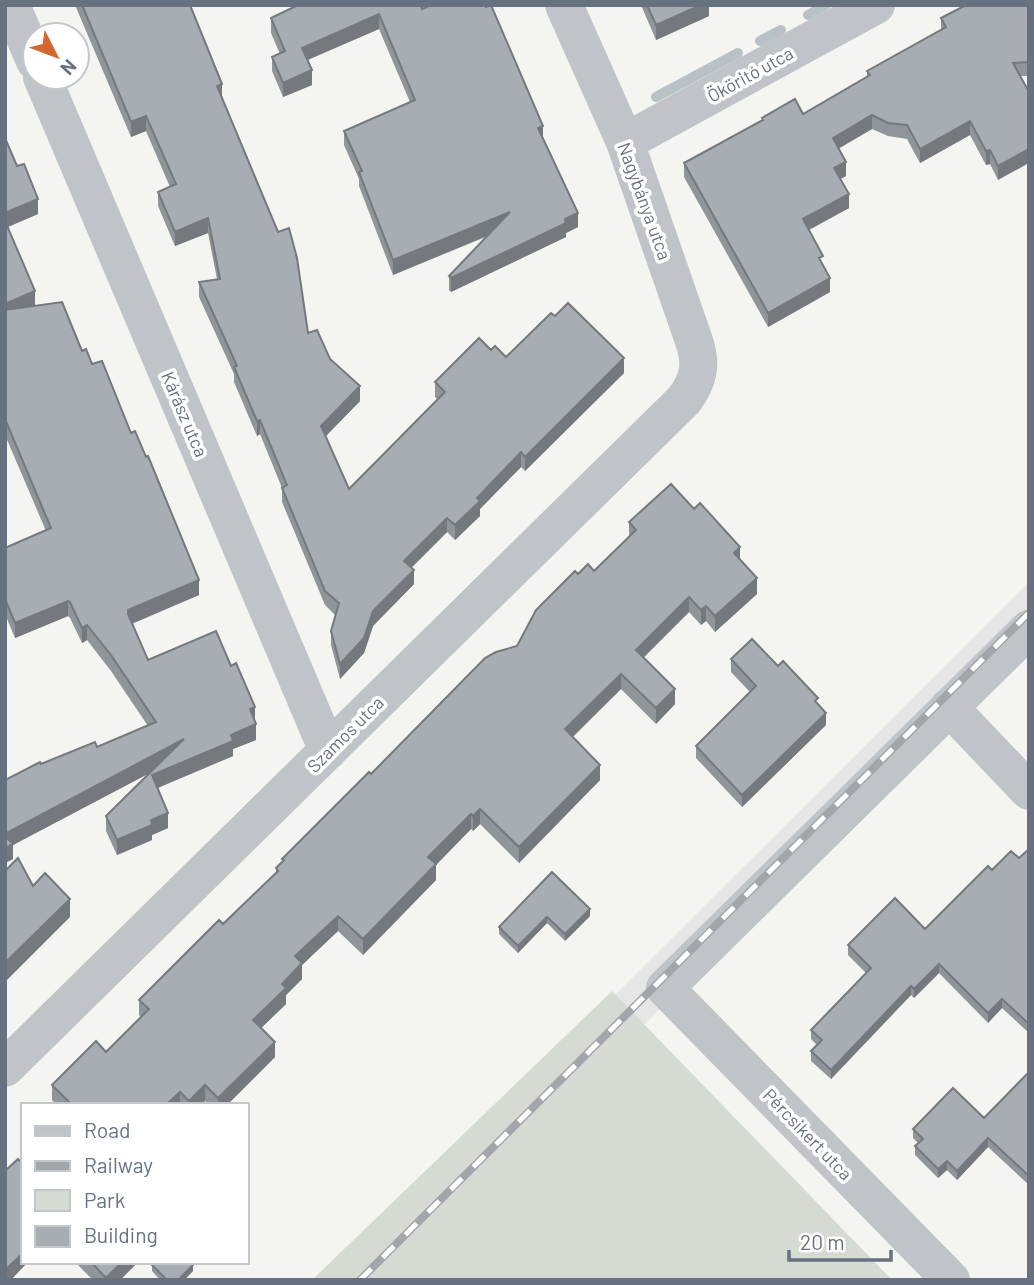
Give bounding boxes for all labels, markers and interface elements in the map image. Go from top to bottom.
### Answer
north arrow [21,21,91,91]
street label: Ököritó utca [703,41,797,107]
text: N [56,55,82,80]
street label: Nagybánya utca [614,139,676,263]
street label: Kárász utca [157,368,213,460]
street label: Szamos utca [302,691,388,777]
street label: Pércsikert utca [759,1084,857,1184]
legend [21,1103,248,1264]
text: Road [84,1117,130,1142]
text: Railway [84,1152,153,1177]
text: Park [84,1187,125,1212]
scale bar [789,1218,890,1262]
text: Building [84,1222,158,1247]
text: 20 m [800,1229,845,1254]

